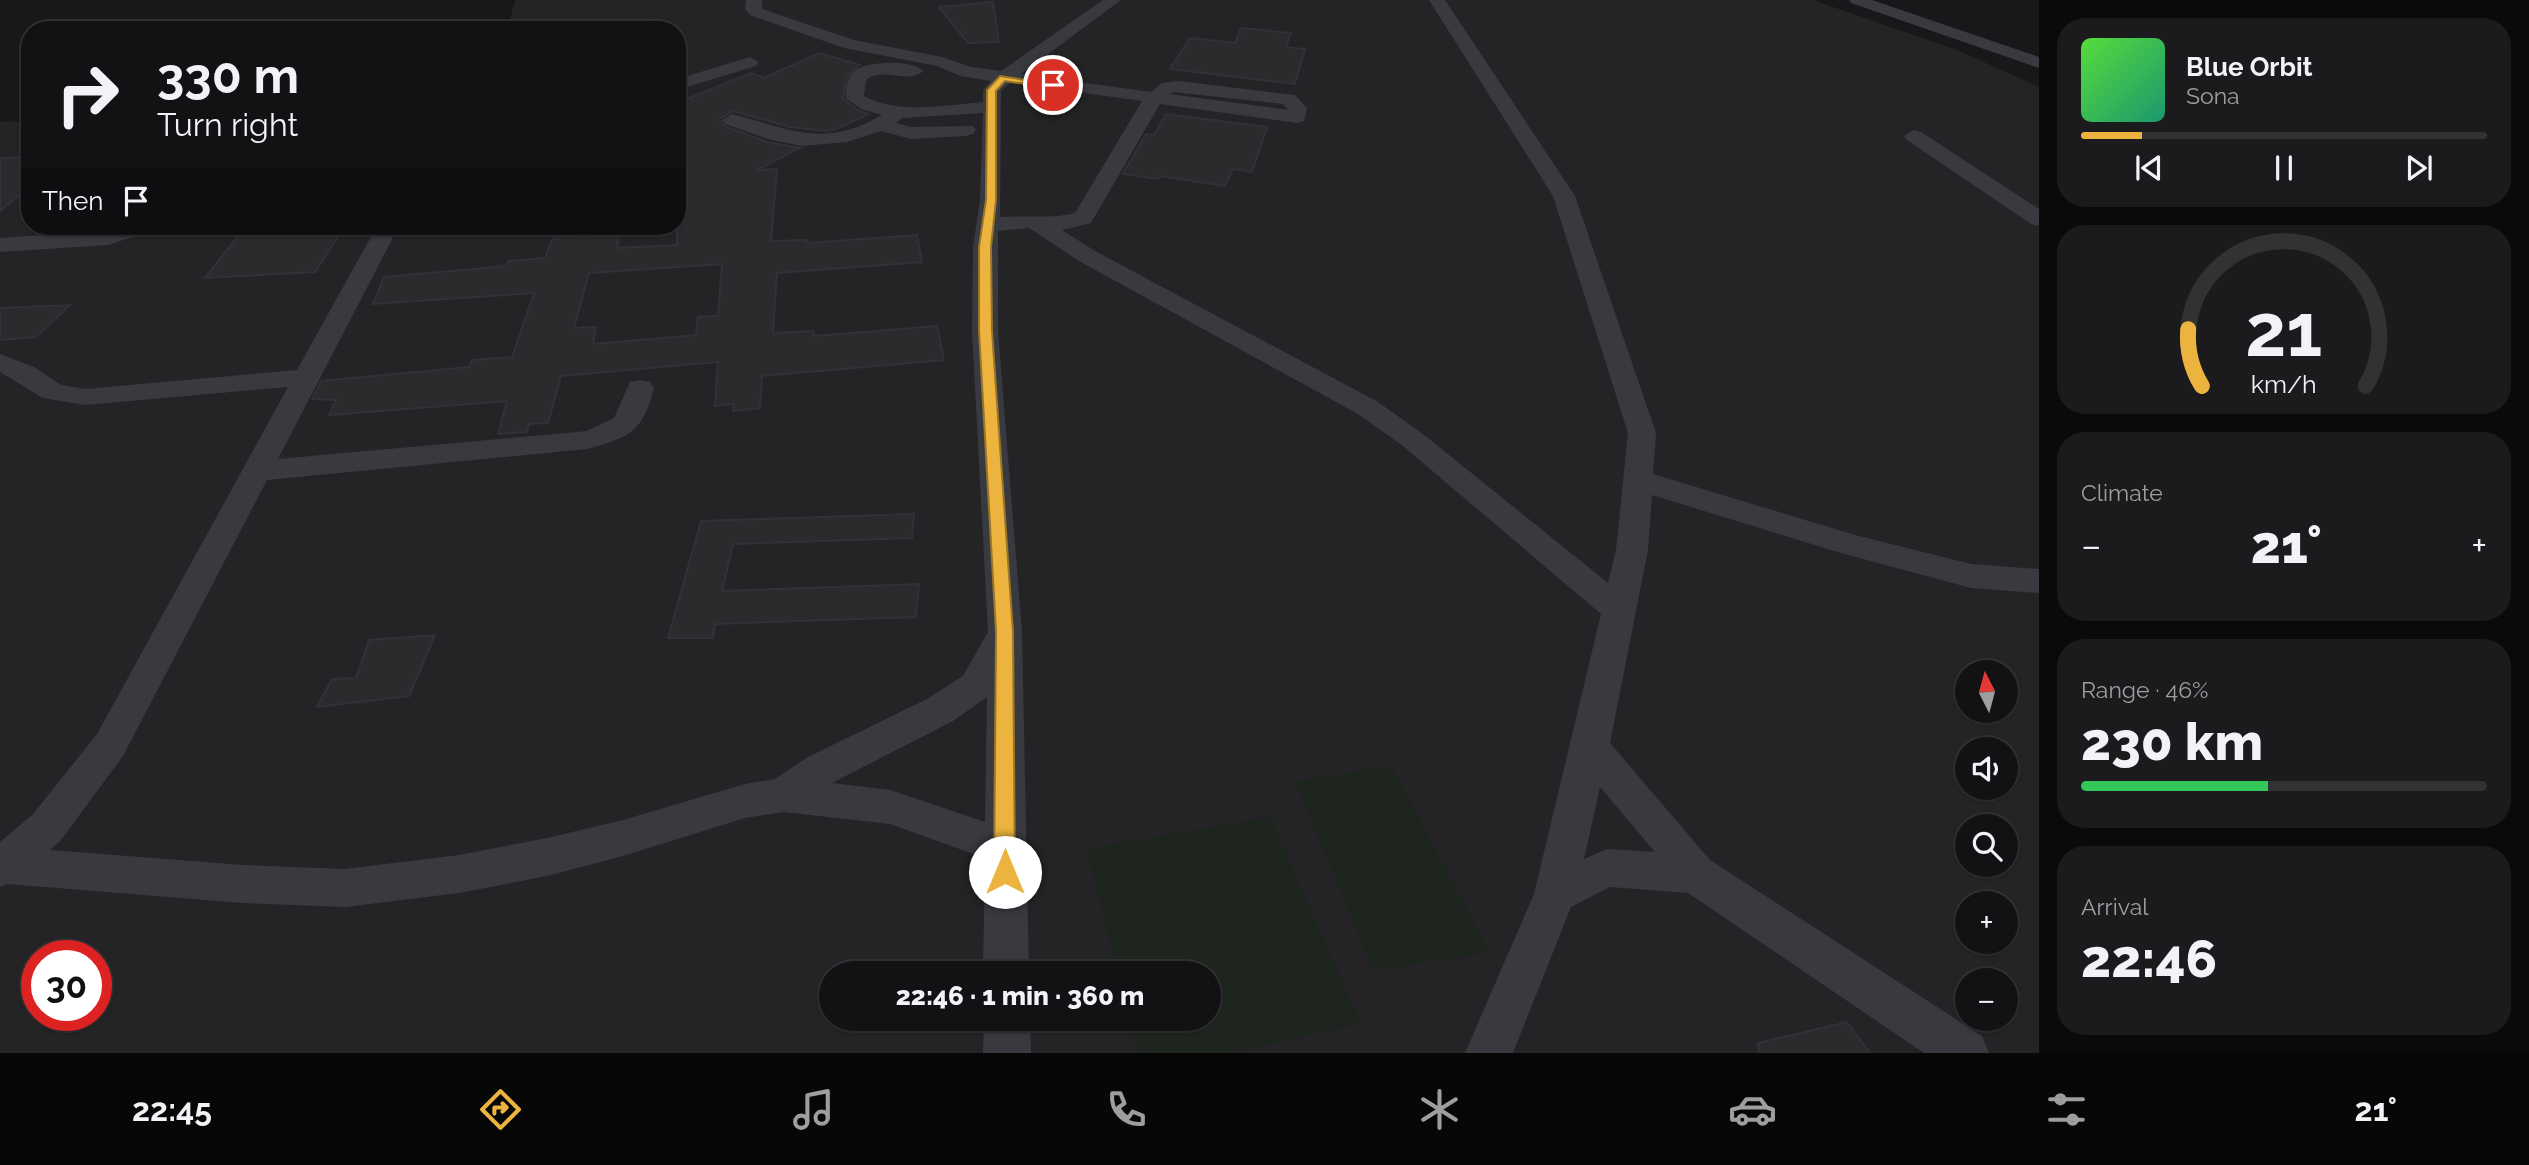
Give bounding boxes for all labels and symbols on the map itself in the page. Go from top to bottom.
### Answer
pin [1023,55,1083,115]
north arrow [1955,660,2018,723]
position arrow [968,835,1042,909]
speed limit sign: 30 [21,940,112,1031]

